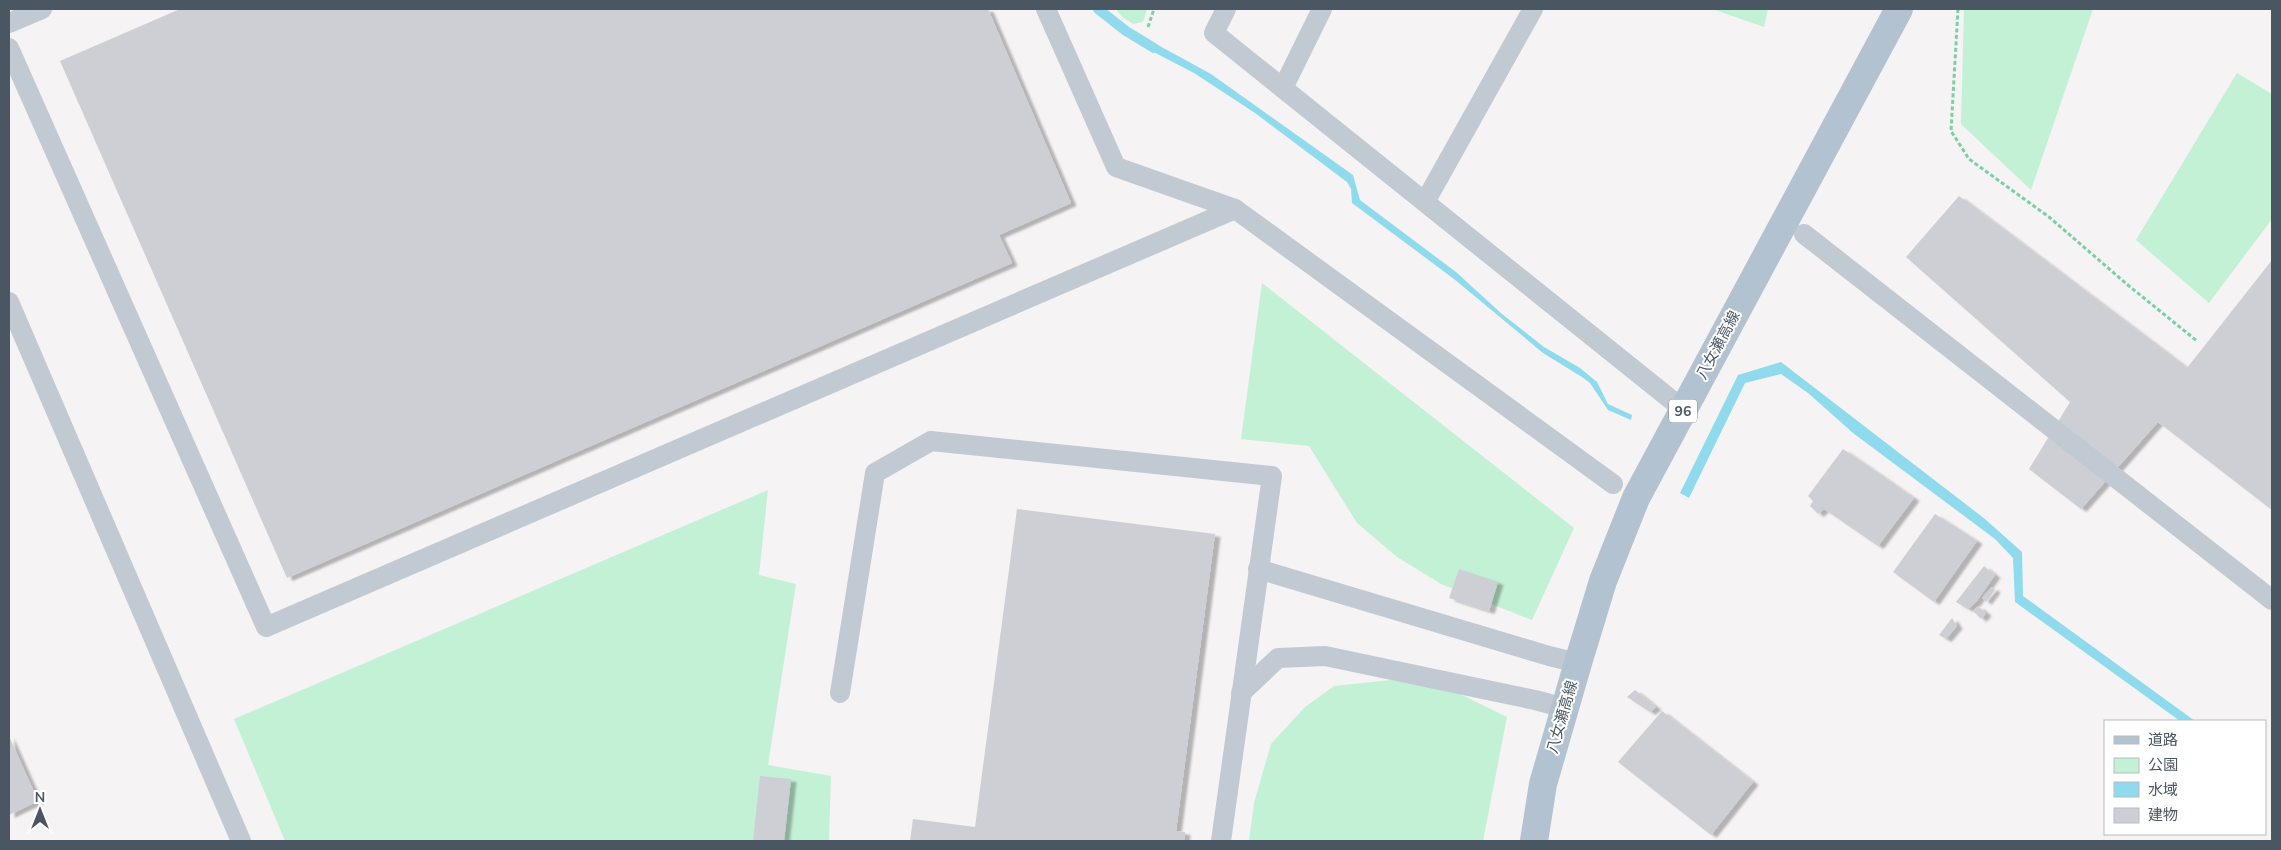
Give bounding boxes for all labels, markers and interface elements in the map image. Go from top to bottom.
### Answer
street label: 八女瀬高線 [1692,307,1744,383]
road number: 96 [1669,400,1697,422]
street label: 八女瀬高線 [1542,678,1582,756]
legend [2104,720,2266,835]
text: 道路 [2148,730,2178,750]
text: 公園 [2148,755,2178,775]
text: 水域 [2148,780,2178,800]
north arrow [15,785,65,835]
text: N [35,788,45,807]
text: 建物 [2148,805,2178,825]

